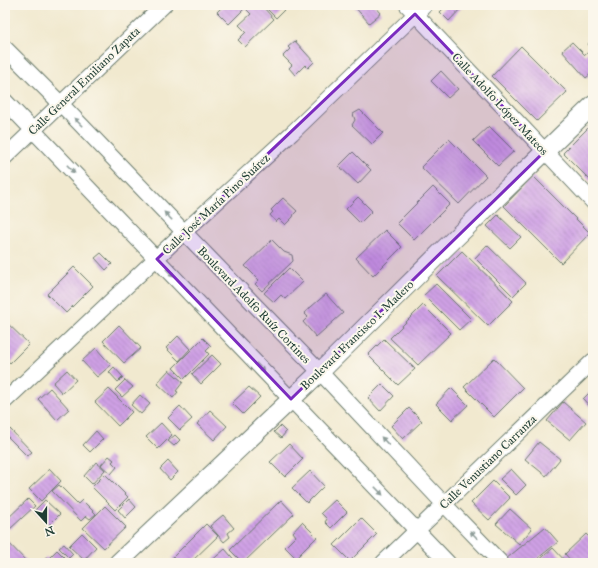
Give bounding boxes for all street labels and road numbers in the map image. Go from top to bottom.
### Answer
street label: Calle General Emiliano Zapata [25,23,143,138]
street label: Calle Adolfo López Mateos [449,50,551,158]
street label: Calle José María Pino Suárez [159,150,274,258]
street label: Boulevard Adolfo Ruíz Cortines [194,244,314,366]
street label: Boulevard Francisco I. Madero [298,277,416,393]
street label: Calle Venustiano Carranza [437,411,540,512]

